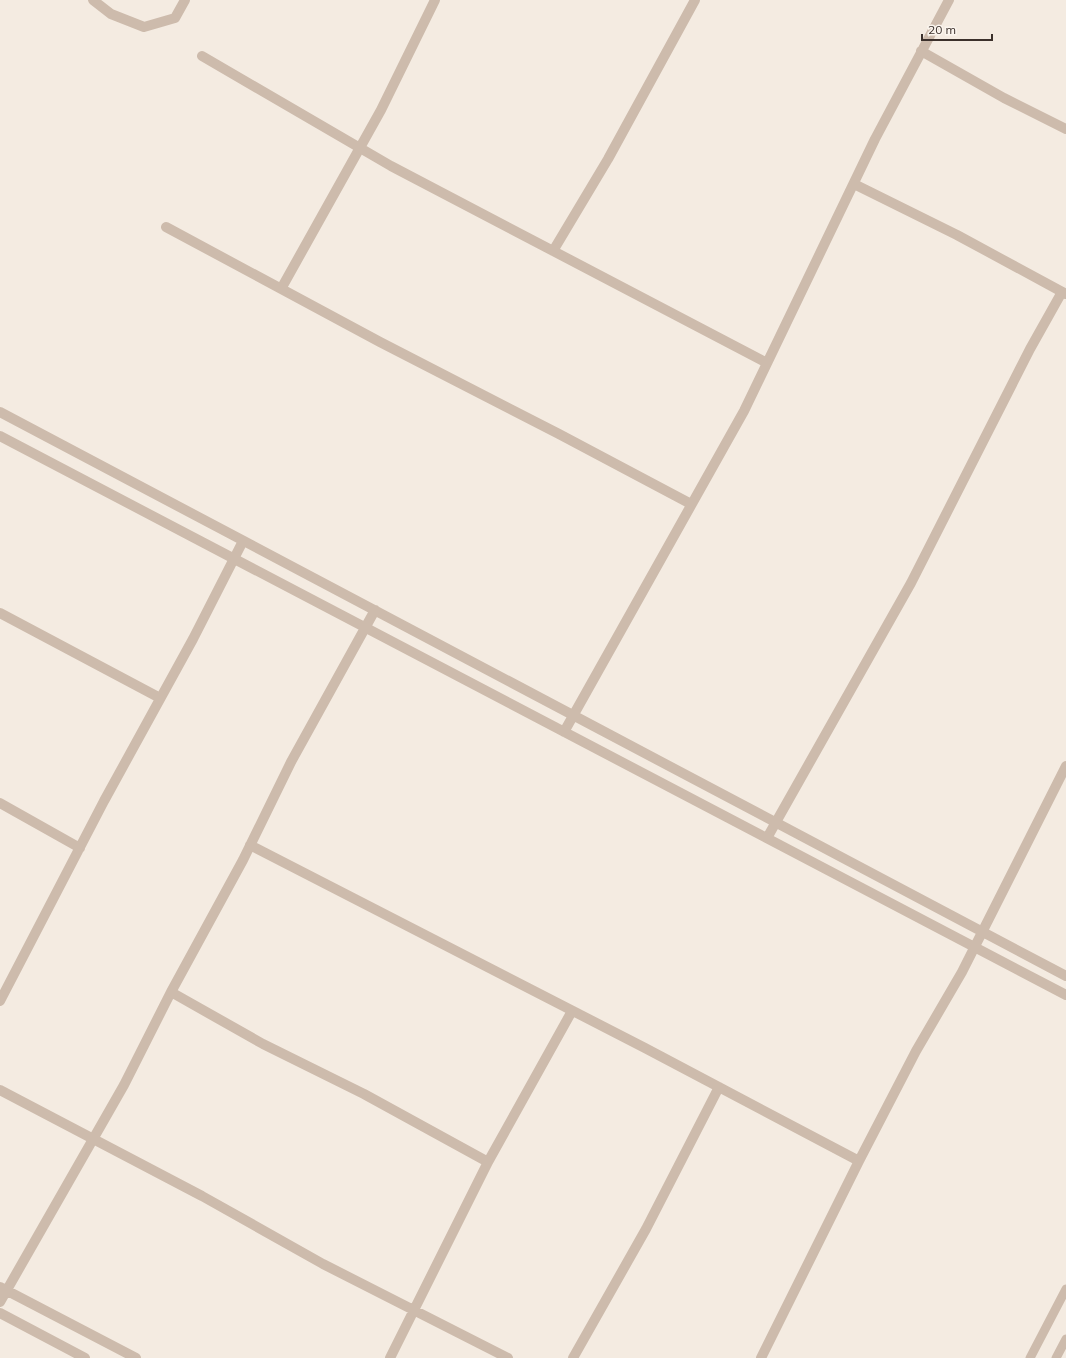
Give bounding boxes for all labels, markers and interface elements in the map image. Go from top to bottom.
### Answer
scale bar [922,16,992,42]
text: 20 m [928,22,956,37]

